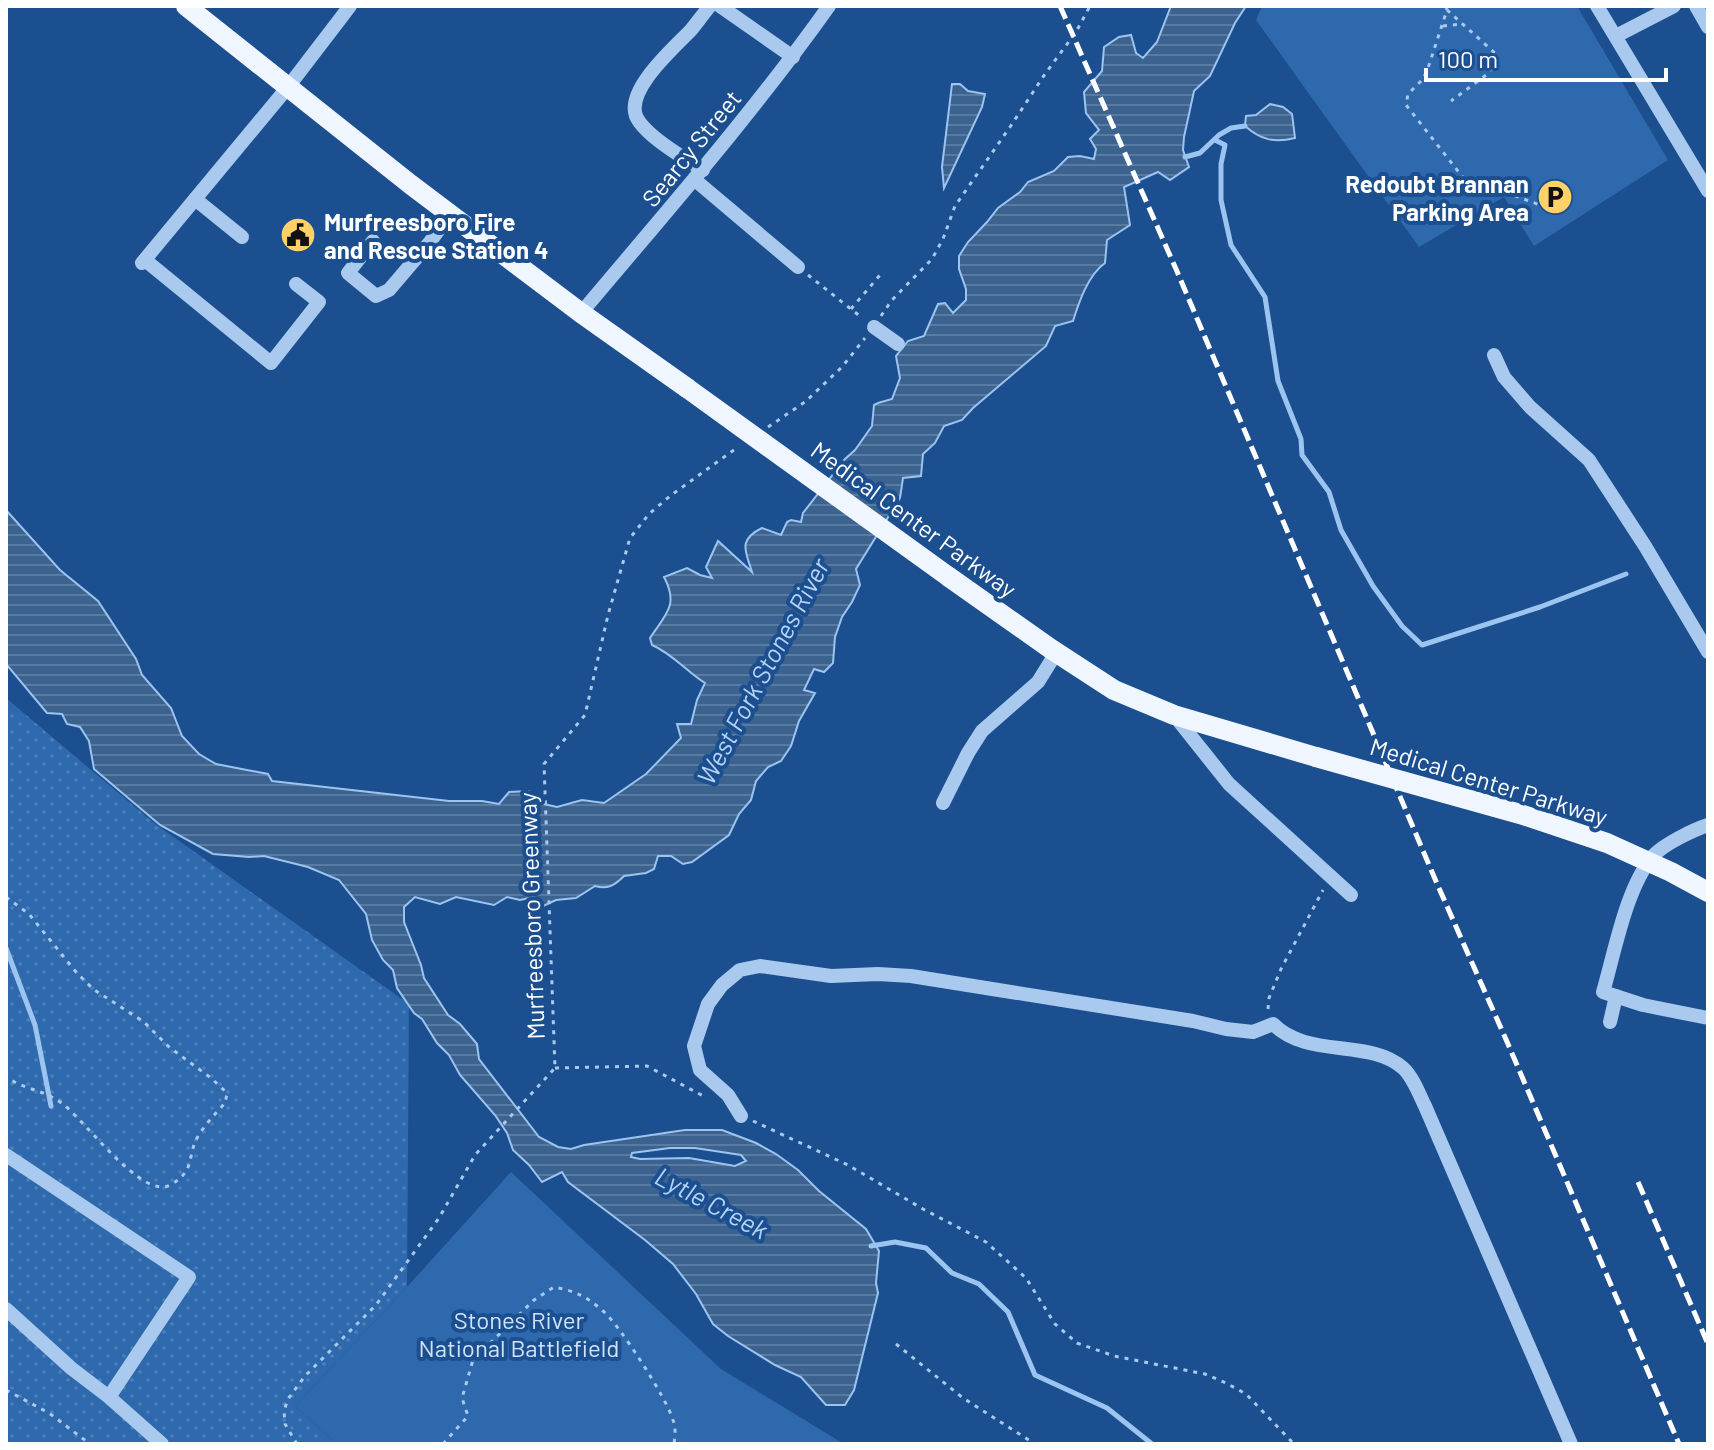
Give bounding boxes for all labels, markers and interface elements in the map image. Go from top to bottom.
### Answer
scale bar [1426,32,1666,82]
text: 100 m [1438,44,1498,73]
street label: Searcy Street [635,84,747,212]
place label: Redoubt Brannan Parking Area [1345,169,1529,226]
parking icon: Redoubt Brannan Parking Area [1536,178,1574,216]
place label: Murfreesboro Fire and Rescue Station 4 [324,207,548,264]
public building icon: Murfreesboro Fire and Rescue Station 4 [279,216,317,254]
street label: Medical Center Parkway [806,435,1022,603]
water label: West Fork Stones River [689,552,835,789]
street label: Medical Center Parkway [1367,731,1611,831]
street label: Murfreesboro Greenway [512,792,550,1040]
water label: Lytle Creek [650,1159,774,1245]
park label: Stones River National Battlefield [419,1305,619,1362]

